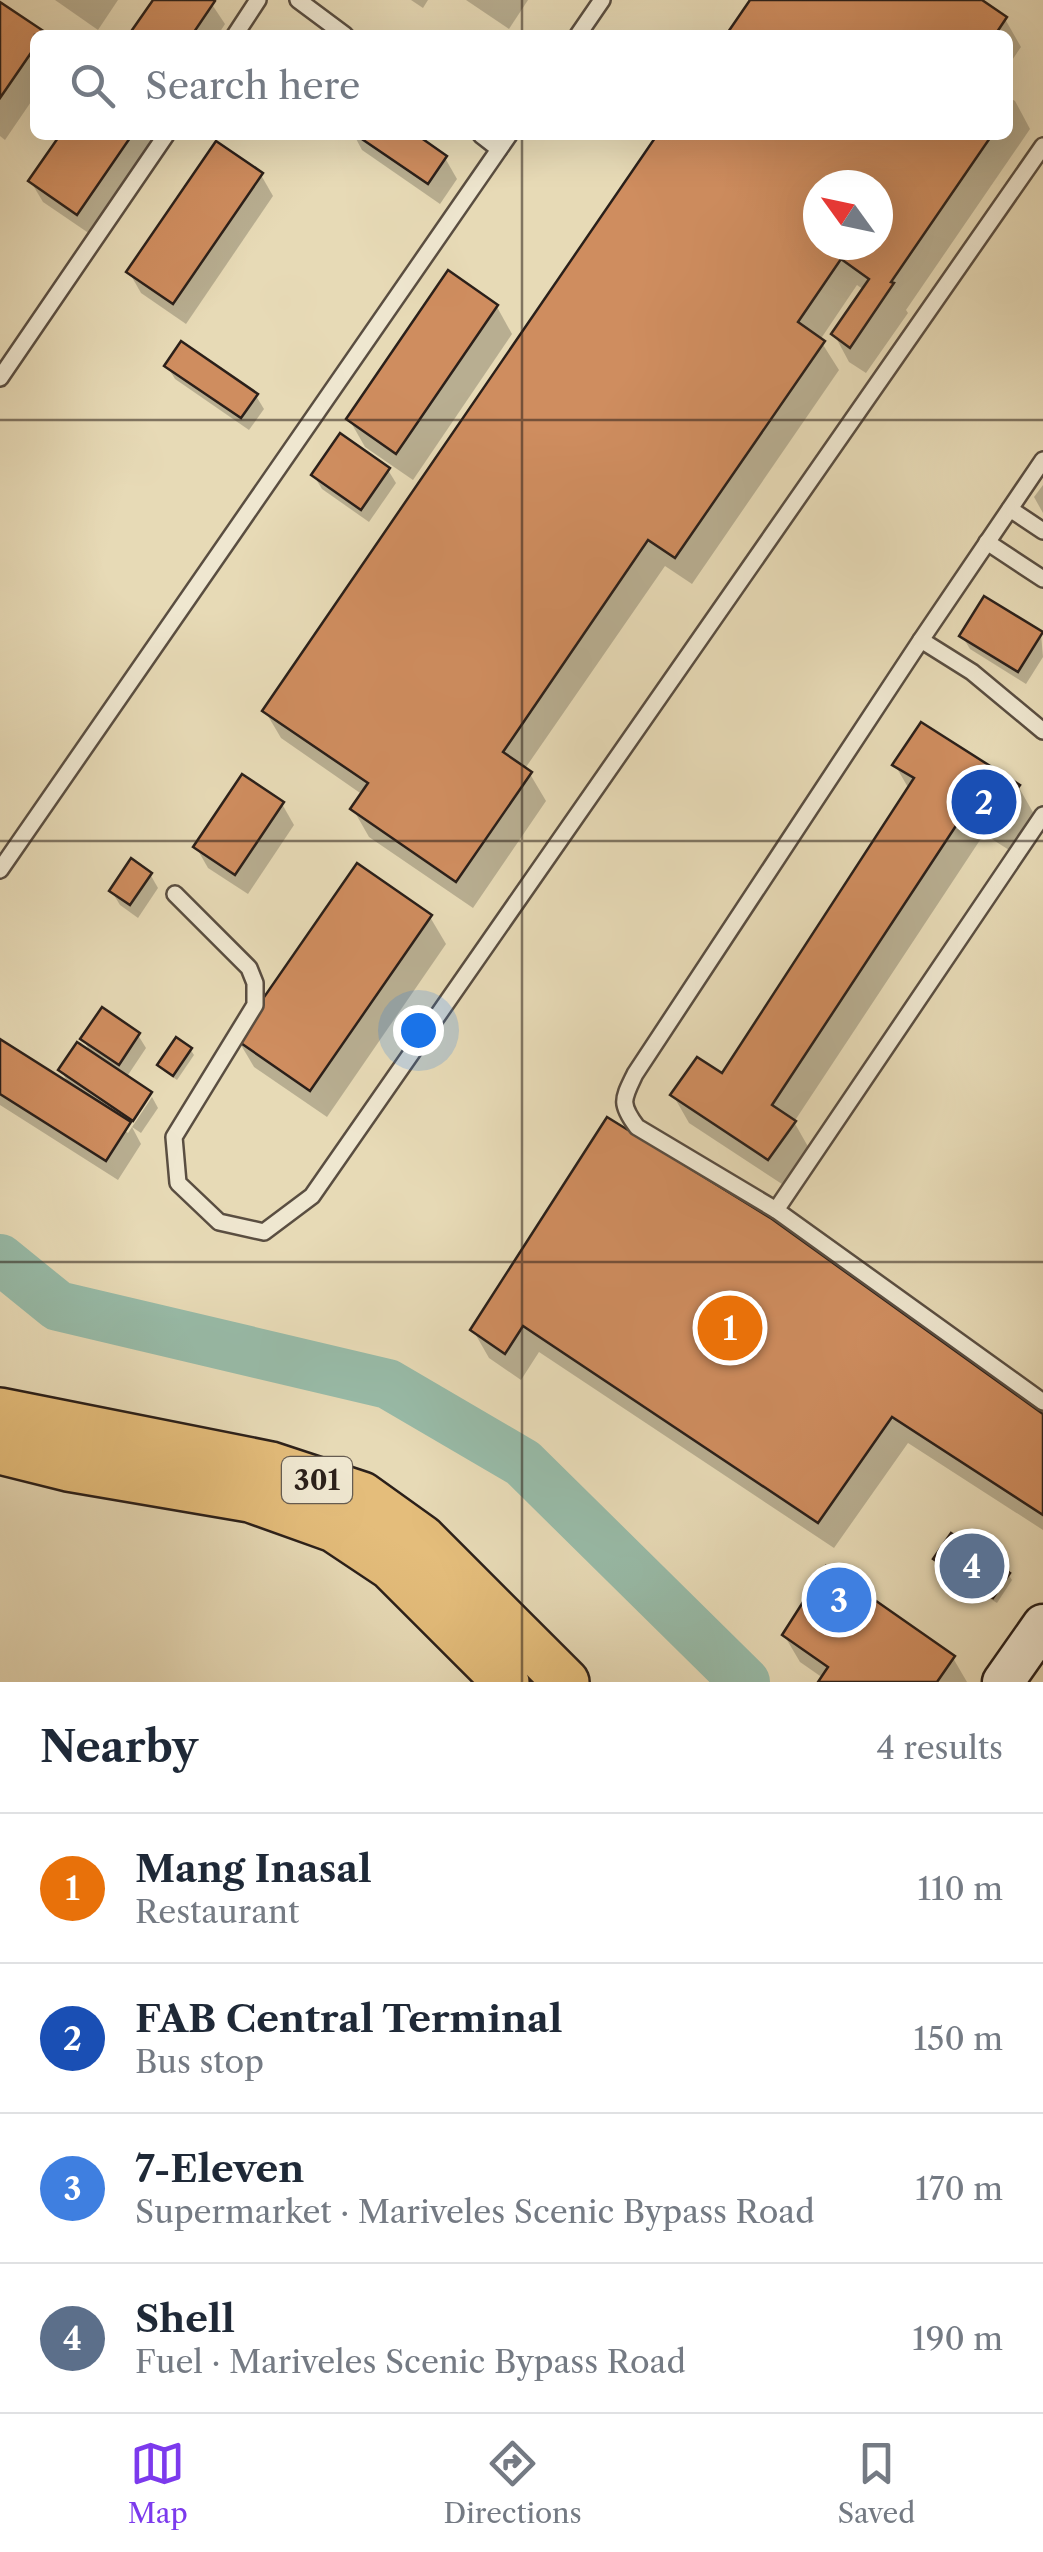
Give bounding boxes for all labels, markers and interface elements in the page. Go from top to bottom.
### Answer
search box [30,30,1013,140]
icon: search [65,58,120,113]
text: Search here [145,62,360,109]
north arrow [803,170,893,260]
pin: 2 [952,764,1016,840]
your location [393,1005,444,1056]
pin: 1 [698,1290,762,1366]
road number: 301 [282,1457,352,1503]
pin: 4 [940,1528,1004,1604]
pin: 3 [806,1562,872,1638]
text: Nearby [40,1721,198,1773]
text: 4 results [877,1728,1003,1767]
text: Mang Inasal [135,1845,372,1892]
text: 1 [65,1869,80,1908]
text: 110 m [917,1869,1003,1908]
text: Restaurant [135,1892,299,1931]
text: FAB Central Terminal [135,1995,562,2042]
text: 2 [63,2019,82,2058]
text: 150 m [914,2019,1003,2058]
text: Bus stop [135,2042,264,2081]
text: 7-Eleven [135,2145,304,2192]
text: 3 [63,2169,82,2208]
text: 170 m [915,2169,1003,2208]
text: Supermarket · Mariveles Scenic Bypass Road [135,2192,815,2231]
text: Shell [135,2295,235,2342]
text: 4 [63,2319,82,2358]
text: 190 m [912,2319,1003,2358]
text: Fuel · Mariveles Scenic Bypass Road [135,2342,686,2381]
tab: Map [128,2436,188,2530]
tab: Directions [443,2436,582,2530]
tab: Saved [837,2436,915,2530]

